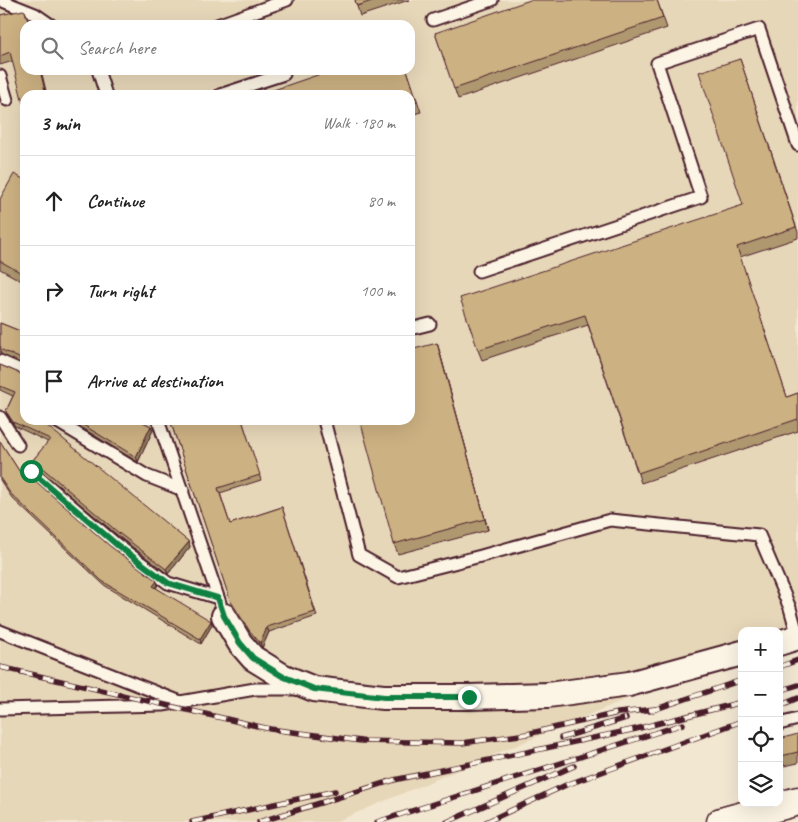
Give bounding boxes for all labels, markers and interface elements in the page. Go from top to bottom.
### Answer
search box [20,20,415,75]
icon: search [38,34,66,62]
text: Search here [78,36,155,60]
text: 3 min [40,110,80,136]
text: Walk · 180 m [323,113,395,133]
icon: ahead [40,187,68,215]
text: Continue [87,189,144,213]
text: 80 m [368,191,395,211]
icon: right [40,277,68,305]
text: Turn right [87,279,154,303]
text: 100 m [361,281,395,301]
icon: arrive [40,367,68,395]
text: Arrive at destination [87,369,223,393]
route start [20,460,43,483]
map controls [738,627,783,807]
button: + [738,627,783,672]
button: − [738,672,783,717]
route end [458,686,481,709]
button: locate [738,717,783,762]
button: layers [738,762,783,807]

